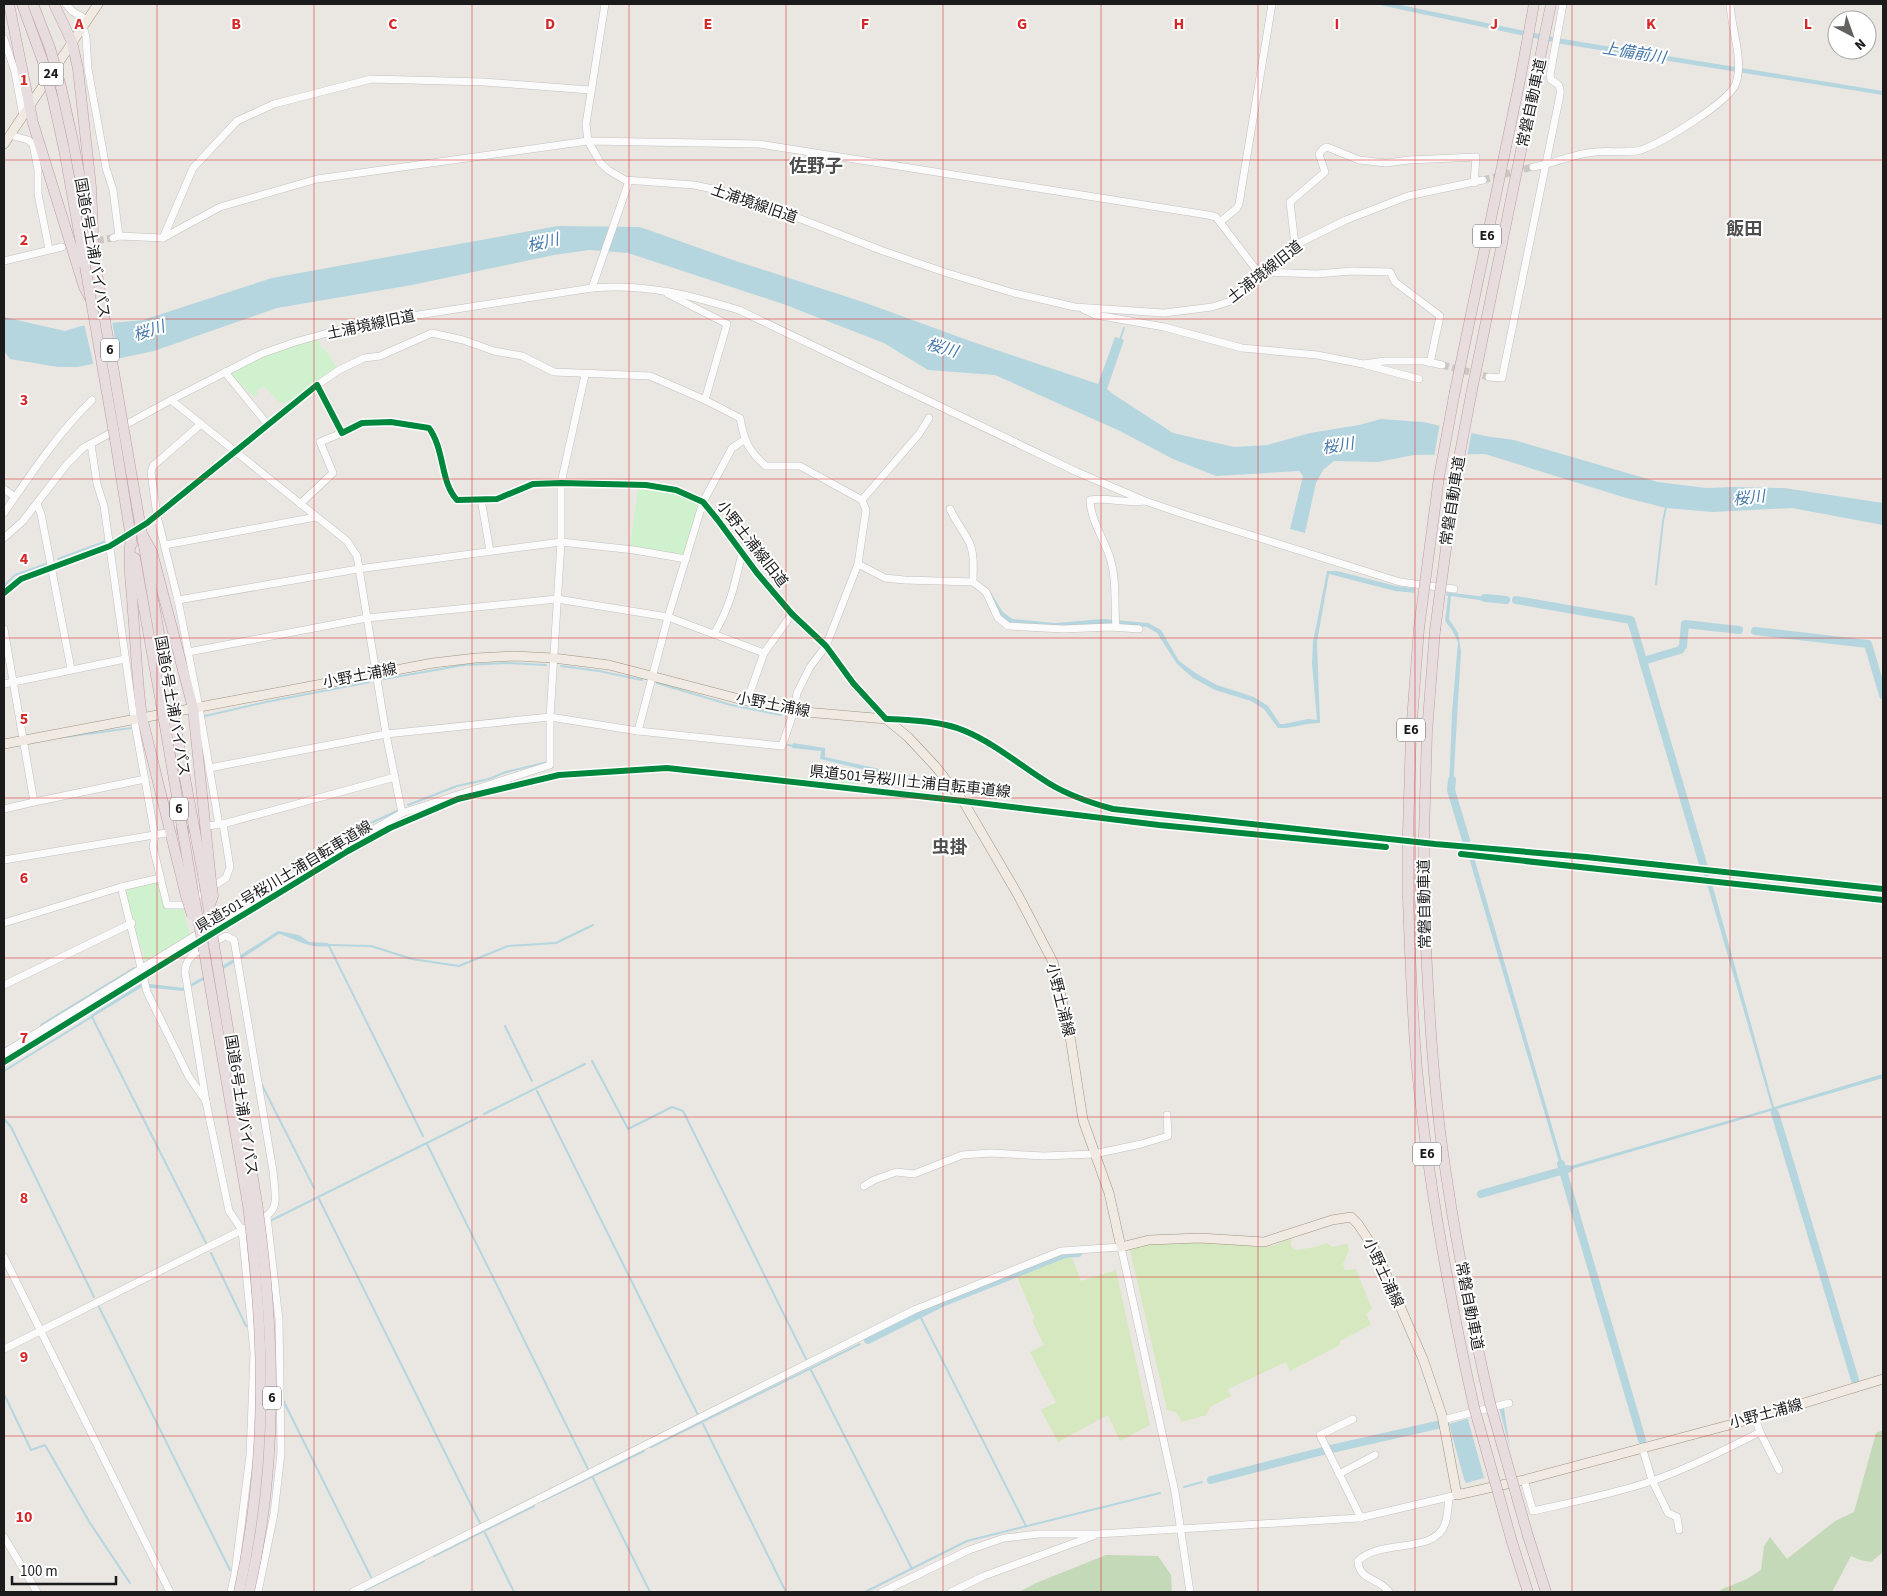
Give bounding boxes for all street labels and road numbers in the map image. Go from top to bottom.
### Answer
street label: 常磐自動車道 [1512,57,1552,149]
road number: 24 [38,62,64,86]
street label: 国道6号土浦バイパス [69,176,115,320]
street label: 土浦境線旧道 [708,179,800,229]
road number: E6 [1473,225,1501,248]
street label: 土浦境線旧道 [1223,236,1307,308]
street label: 土浦境線旧道 [325,305,417,345]
road number: 6 [101,338,119,362]
street label: 常磐自動車道 [1436,455,1470,547]
street label: 小野土浦線旧道 [711,496,793,592]
street label: 国道6号土浦バイパス [149,634,195,778]
street label: 小野土浦線 [321,659,399,693]
street label: 小野土浦線 [734,688,812,722]
road number: E6 [1397,718,1425,742]
street label: 県道501号桜川土浦自転車道線 [808,761,1012,803]
road number: 6 [170,798,188,821]
street label: 県道501号桜川土浦自転車道線 [192,816,376,938]
street label: 常磐自動車道 [1414,859,1436,949]
street label: 小野土浦線 [1041,961,1079,1039]
street label: 国道6号土浦バイパス [220,1033,262,1177]
road number: E6 [1413,1142,1441,1166]
street label: 小野土浦線 [1358,1235,1408,1311]
street label: 常磐自動車道 [1450,1260,1488,1352]
road number: 6 [263,1386,281,1410]
street label: 小野土浦線 [1727,1394,1805,1434]

